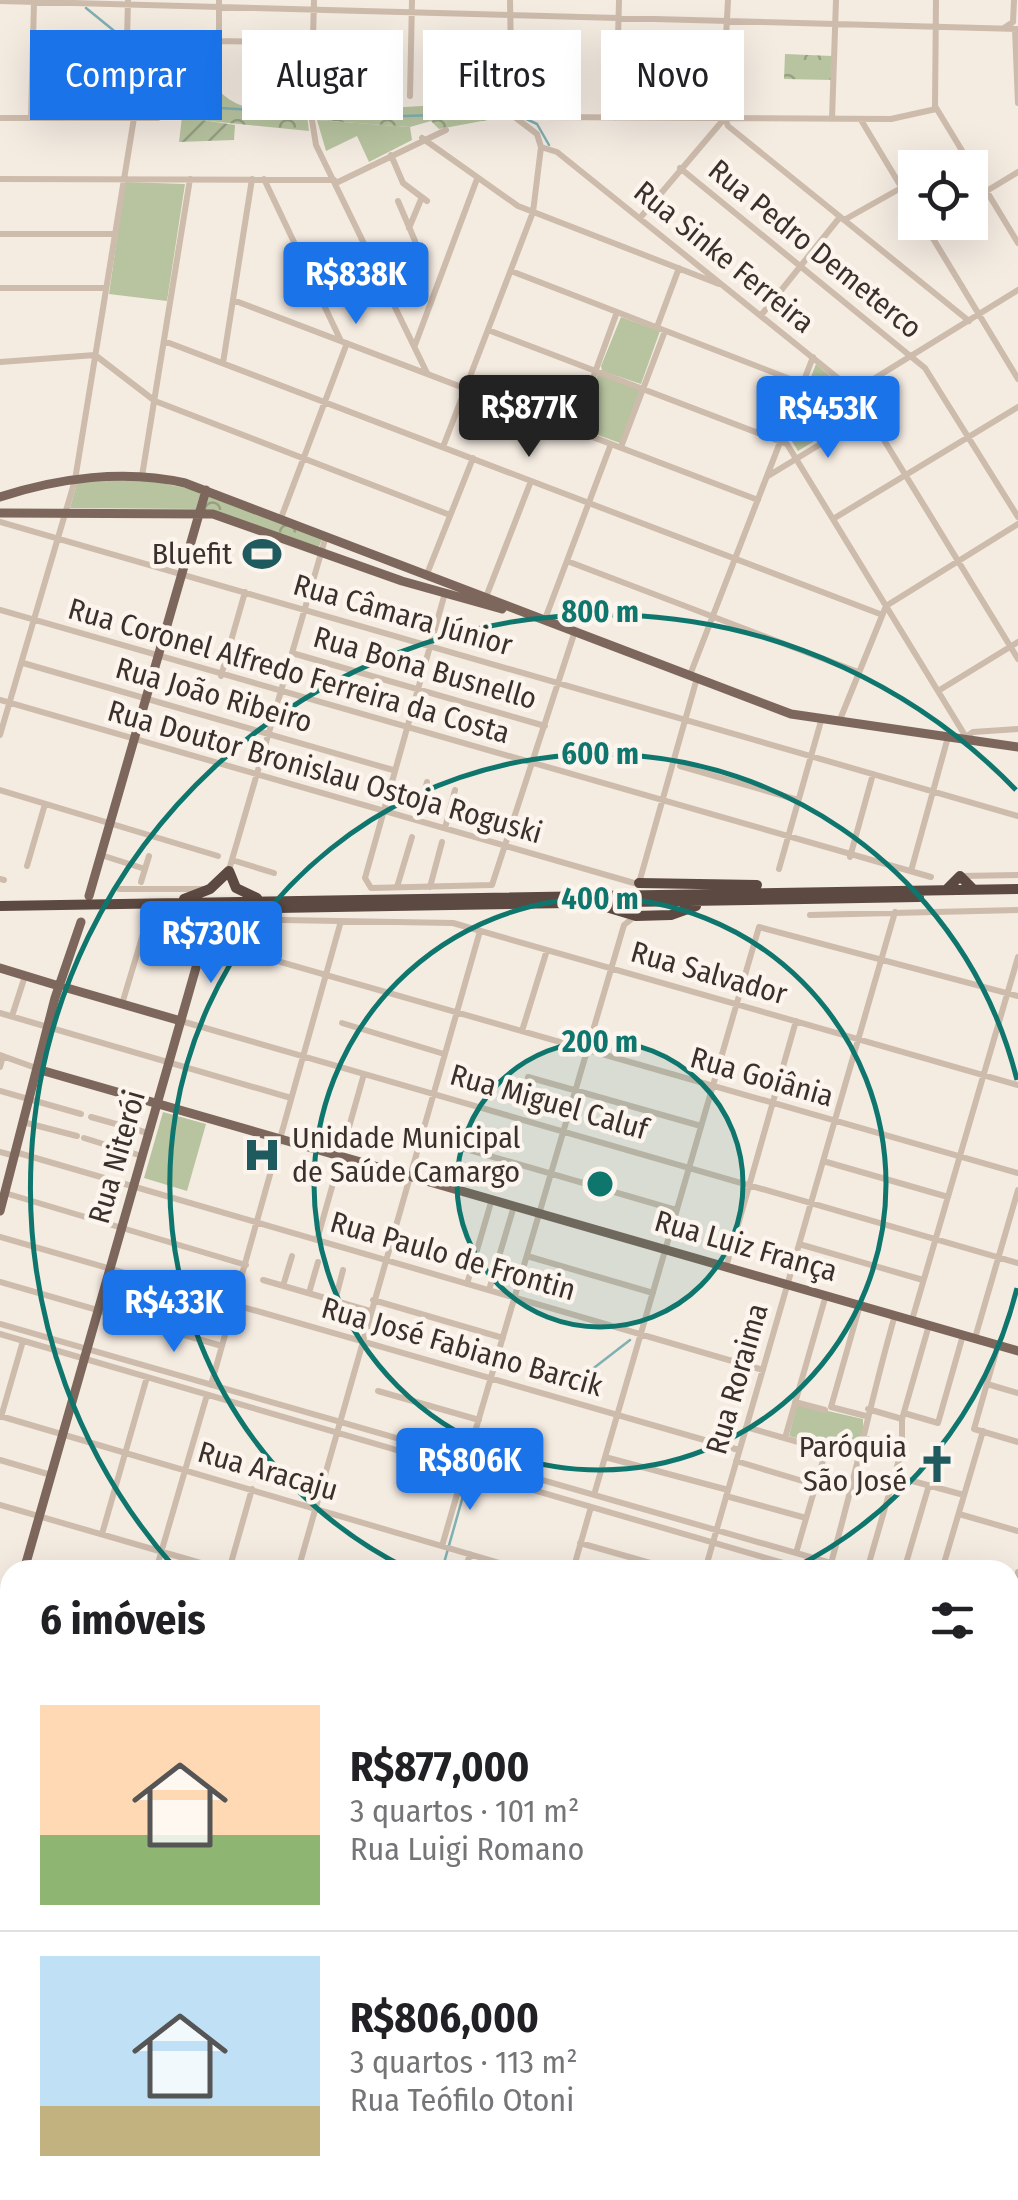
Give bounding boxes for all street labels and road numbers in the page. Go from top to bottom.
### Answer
street label: Rua Pedro Demeterco [701,152,929,346]
street label: Rua Sinke Ferreira [627,173,821,341]
street label: Rua Câmara Júnior [289,567,517,664]
street label: Rua Coronel Alfredo Ferreira da Costa [64,591,514,751]
street label: Rua Bona Busnello [309,619,541,717]
street label: Rua João Ribeiro [112,650,316,740]
street label: Rua Doutor Bronislau Ostoja Roguski [104,693,546,851]
street label: Rua Salvador [627,934,792,1013]
street label: Rua Goiânia [686,1039,838,1115]
street label: Rua Miguel Caluf [446,1057,654,1148]
street label: Rua Niterói [81,1086,153,1228]
street label: Rua Luiz França [651,1203,841,1289]
street label: Rua Paulo de Frontin [326,1204,580,1308]
street label: Rua José Fabiano Barcik [317,1290,607,1404]
street label: Rua Roraima [698,1300,776,1458]
street label: Rua Aracaju [194,1434,342,1508]

